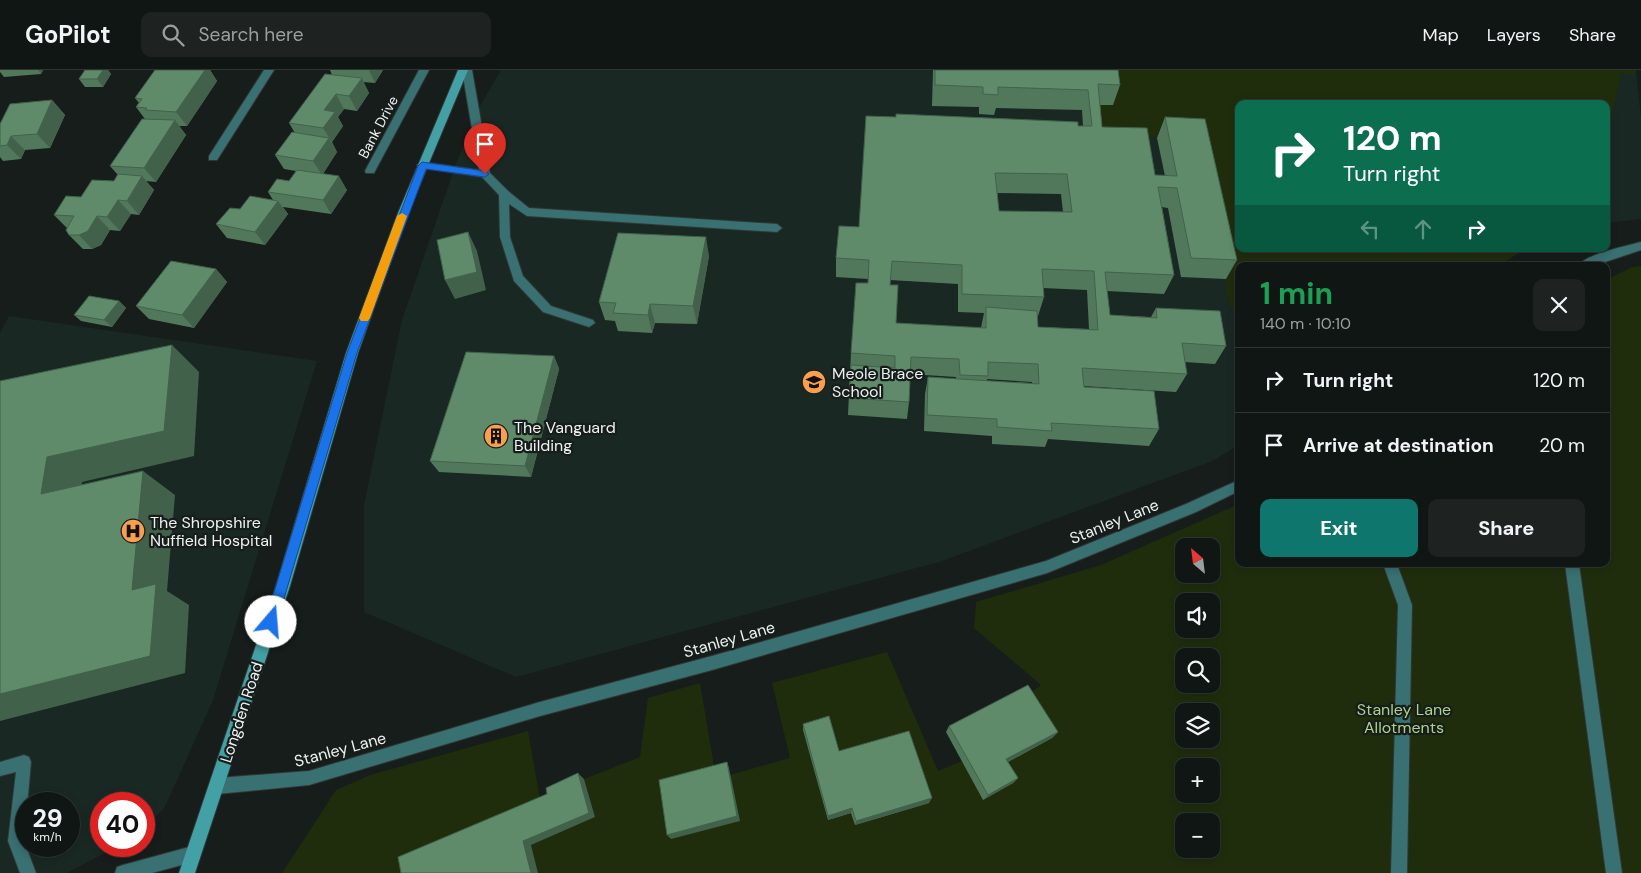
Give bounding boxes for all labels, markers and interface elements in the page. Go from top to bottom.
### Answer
search box [141,12,491,57]
text: GoPilot [25,19,111,50]
icon: search [159,21,187,49]
text: Search here [199,22,303,47]
text: Map [1423,23,1459,47]
text: Layers [1487,23,1541,47]
text: Share [1569,23,1616,47]
street label: Bank Drive [354,93,402,161]
text: 120 m [1343,115,1442,161]
icon: right [1260,120,1325,185]
pin [464,123,506,174]
icon: arrive [471,130,499,158]
text: Turn right [1343,159,1440,188]
icon: left [1356,215,1384,243]
icon: ahead [1409,215,1437,243]
icon: right [1462,215,1490,243]
text: 1 min [1260,274,1333,313]
button: close [1533,279,1585,331]
text: 140 m · 10:10 [1260,313,1351,334]
place label: Meole Brace School [832,363,923,402]
icon: right [1260,366,1288,394]
text: Turn right [1303,368,1393,393]
text: 120 m [1533,368,1585,393]
school or university icon: Meole Brace School [801,369,827,395]
place label: The Vanguard Building [514,417,616,456]
building icon: The Vanguard Building [483,423,509,449]
icon: arrive [1260,431,1288,459]
text: Arrive at destination [1303,433,1494,458]
text: 20 m [1539,433,1585,458]
street label: Stanley Lane [1067,494,1162,549]
button: Exit [1260,499,1418,557]
button: Share [1428,499,1585,557]
place label: The Shropshire Nuffield Hospital [150,512,272,551]
hospital icon: The Shropshire Nuffield Hospital [120,518,146,544]
north arrow [1175,538,1220,582]
map controls [1175,538,1220,858]
button: sound [1175,593,1220,638]
position arrow [244,595,296,647]
street label: Stanley Lane [681,616,777,663]
button: search [1175,648,1220,693]
street label: Longden Road [215,659,268,765]
park label: Stanley Lane Allotments [1357,699,1451,738]
button: layers [1175,703,1220,748]
street label: Stanley Lane [292,727,388,772]
button: + [1175,758,1220,803]
speed limit sign: 40 [90,792,155,857]
text: 29 [32,802,63,835]
button: − [1175,813,1220,858]
text: km/h [33,829,62,845]

